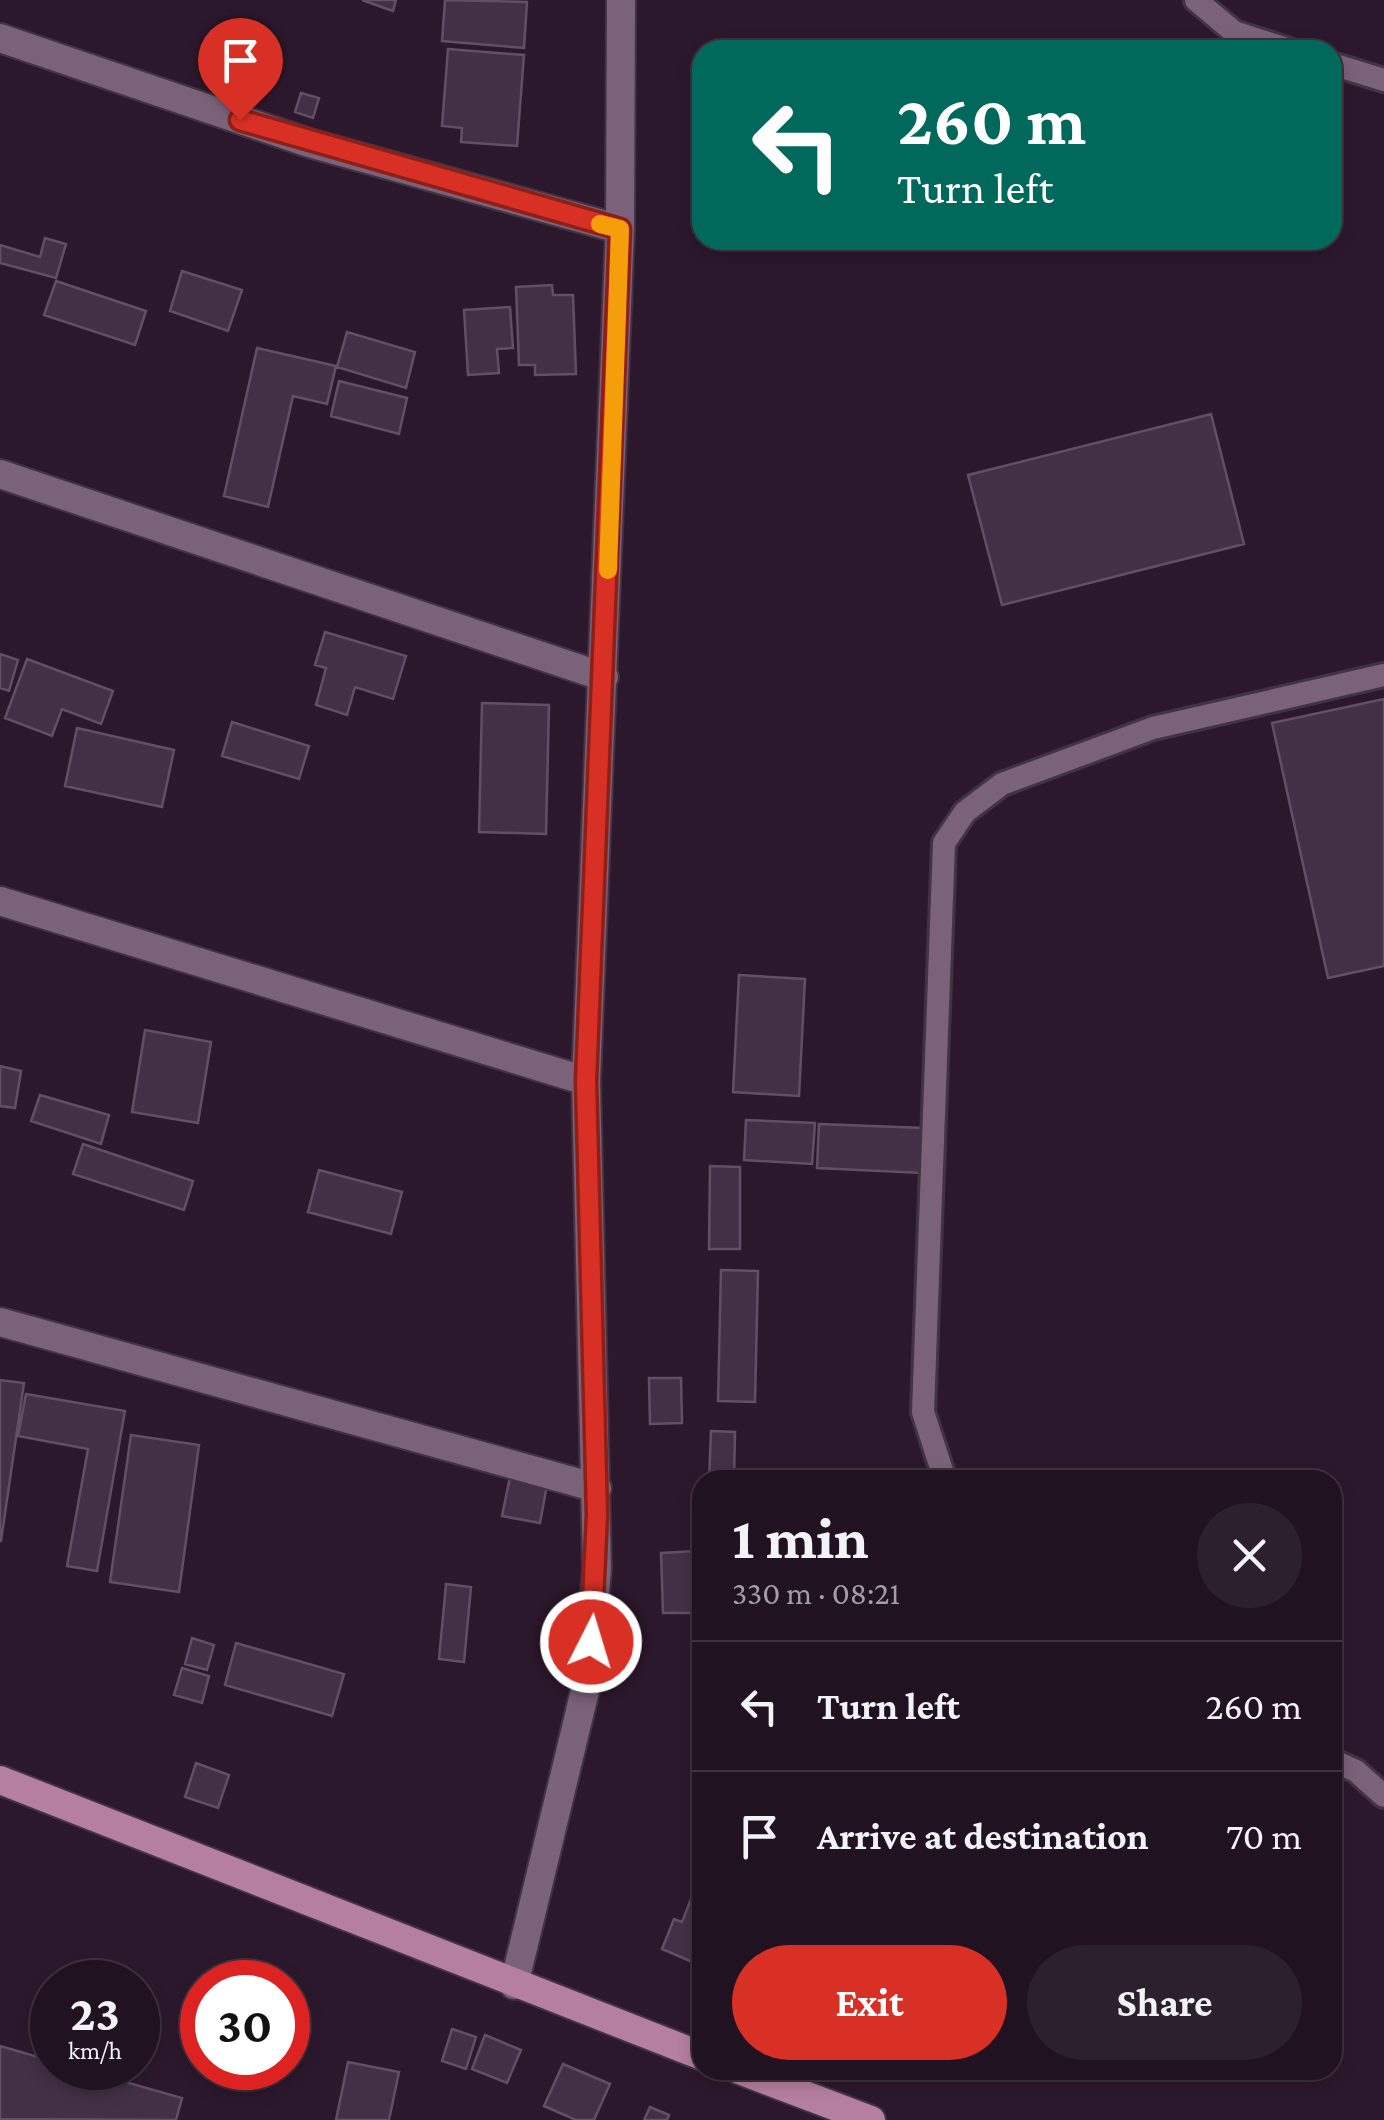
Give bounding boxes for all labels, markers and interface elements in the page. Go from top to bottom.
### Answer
pin [198,18,283,121]
icon: arrive [213,33,268,88]
icon: left [732,80,862,210]
text: 260 m [897,81,1086,159]
text: Turn left [897,163,1054,213]
button: close [1197,1503,1302,1608]
text: 1 min [732,1504,869,1571]
text: 330 m · 08:21 [732,1575,900,1611]
position arrow [539,1590,643,1694]
icon: left [732,1679,787,1734]
text: Turn left [817,1685,960,1727]
text: 260 m [1205,1685,1302,1727]
icon: arrive [732,1809,787,1864]
text: Arrive at destination [817,1815,1149,1857]
text: 70 m [1226,1815,1302,1857]
button: Exit [732,1945,1007,2060]
button: Share [1027,1945,1302,2060]
speed limit sign: 30 [180,1960,310,2090]
text: 23 [70,1985,120,2041]
text: km/h [68,2037,122,2064]

